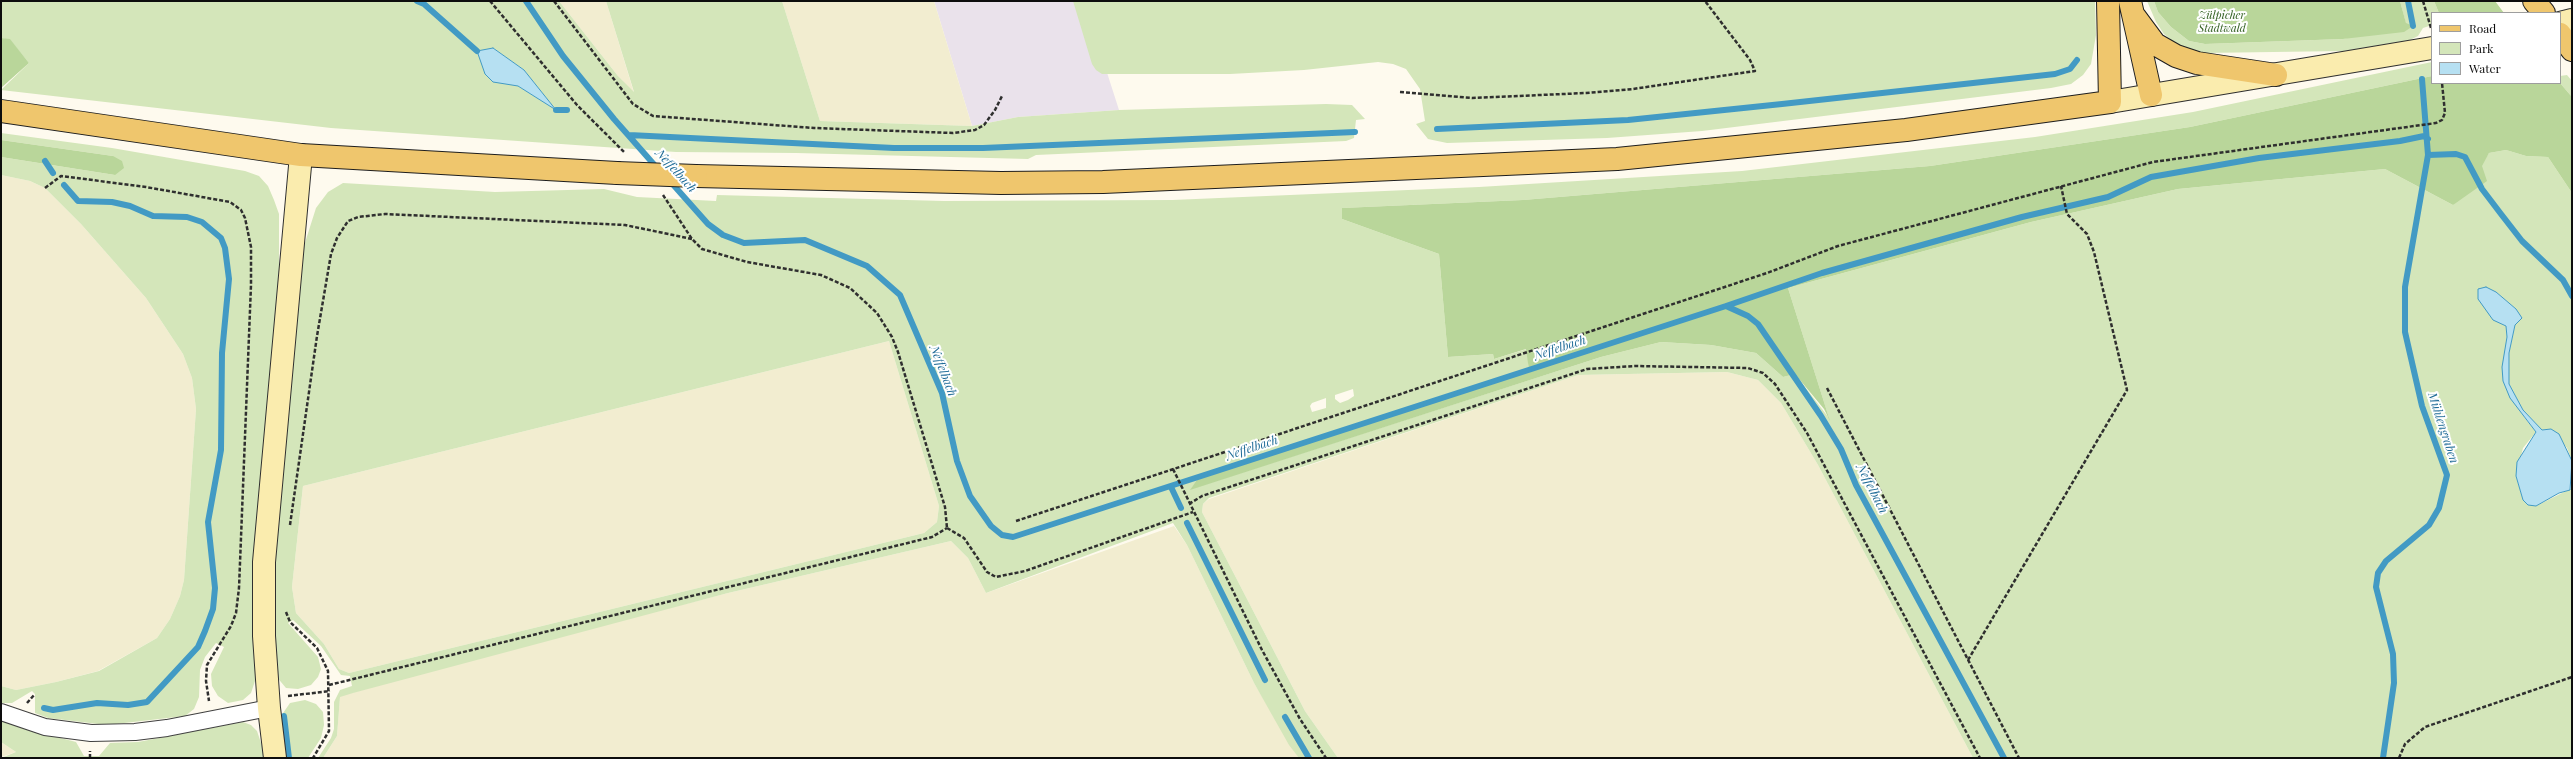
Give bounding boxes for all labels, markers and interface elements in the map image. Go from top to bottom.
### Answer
park label: Zülpicher Stadtwald [2198,9,2246,35]
legend [2431,12,2561,84]
text: Road [2469,20,2496,36]
text: Park [2469,40,2494,56]
text: Water [2469,60,2501,76]
water label: Neffelbach [653,146,699,196]
water label: Neffelbach [1532,333,1588,363]
water label: Neffelbach [927,343,959,399]
water label: Mühlengraben [2425,391,2461,465]
water label: Neffelbach [1224,433,1280,463]
water label: Neffelbach [1853,462,1891,516]

